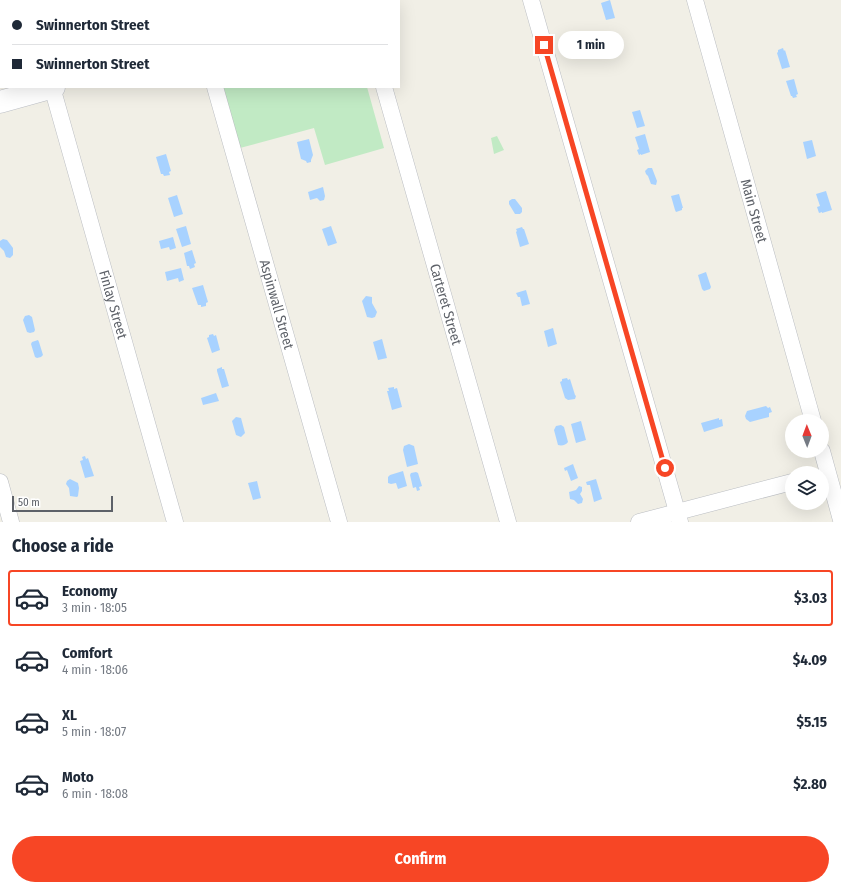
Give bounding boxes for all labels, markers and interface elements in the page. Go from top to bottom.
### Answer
text: Swinnerton Street [36,16,149,34]
callout: 1 min [558,31,624,59]
route end [535,36,553,54]
text: 1 min [577,37,605,52]
text: Swinnerton Street [36,55,149,73]
street label: Main Street [737,177,771,245]
street label: Aspinwall Street [256,257,298,352]
street label: Carteret Street [426,262,466,347]
street label: Finlay Street [96,268,131,341]
north arrow [785,414,829,458]
map controls [785,414,829,510]
route start [656,459,674,477]
button: layers [785,466,829,510]
scale bar [12,494,113,513]
text: 50 m [18,496,40,509]
text: Choose a ride [12,535,114,557]
icon: car [14,580,50,616]
text: Economy [62,582,117,600]
text: $3.03 [794,589,827,607]
text: 3 min · 18:05 [62,600,127,615]
icon: car [14,642,50,678]
text: Comfort [62,644,113,662]
text: $4.09 [793,651,827,669]
text: 4 min · 18:06 [62,662,128,677]
icon: car [14,704,50,740]
text: XL [62,706,77,724]
text: $5.15 [797,713,827,731]
text: 5 min · 18:07 [62,724,126,739]
icon: car [14,766,50,802]
text: Moto [62,768,94,786]
text: $2.80 [793,775,827,793]
text: 6 min · 18:08 [62,786,128,801]
button: Confirm [12,836,829,882]

